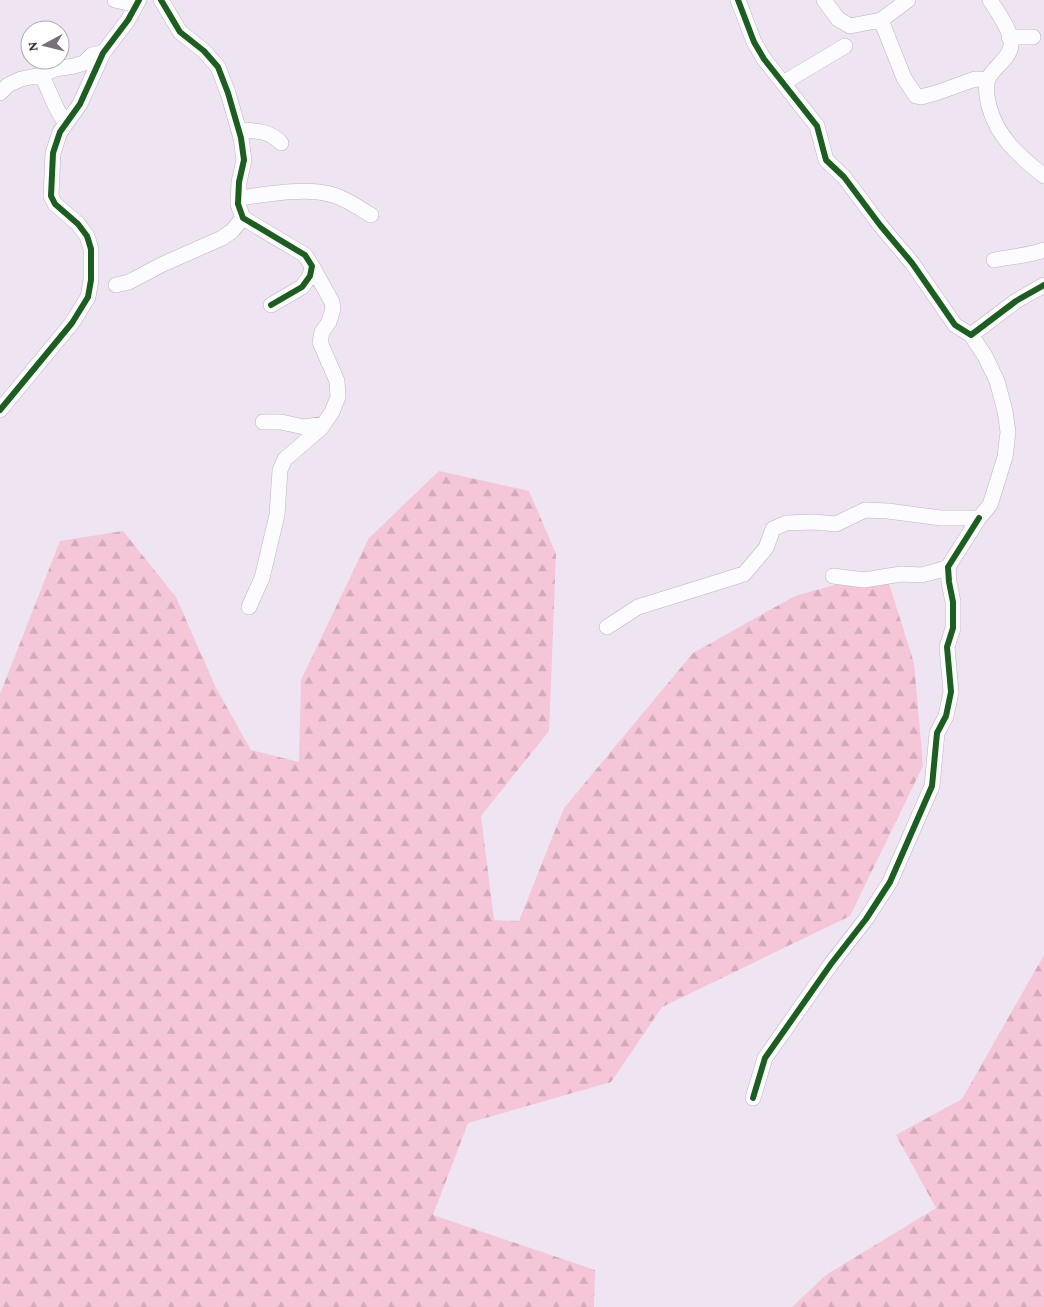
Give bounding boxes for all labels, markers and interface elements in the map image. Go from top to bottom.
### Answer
north arrow [20,20,70,70]
text: N [24,40,41,52]

